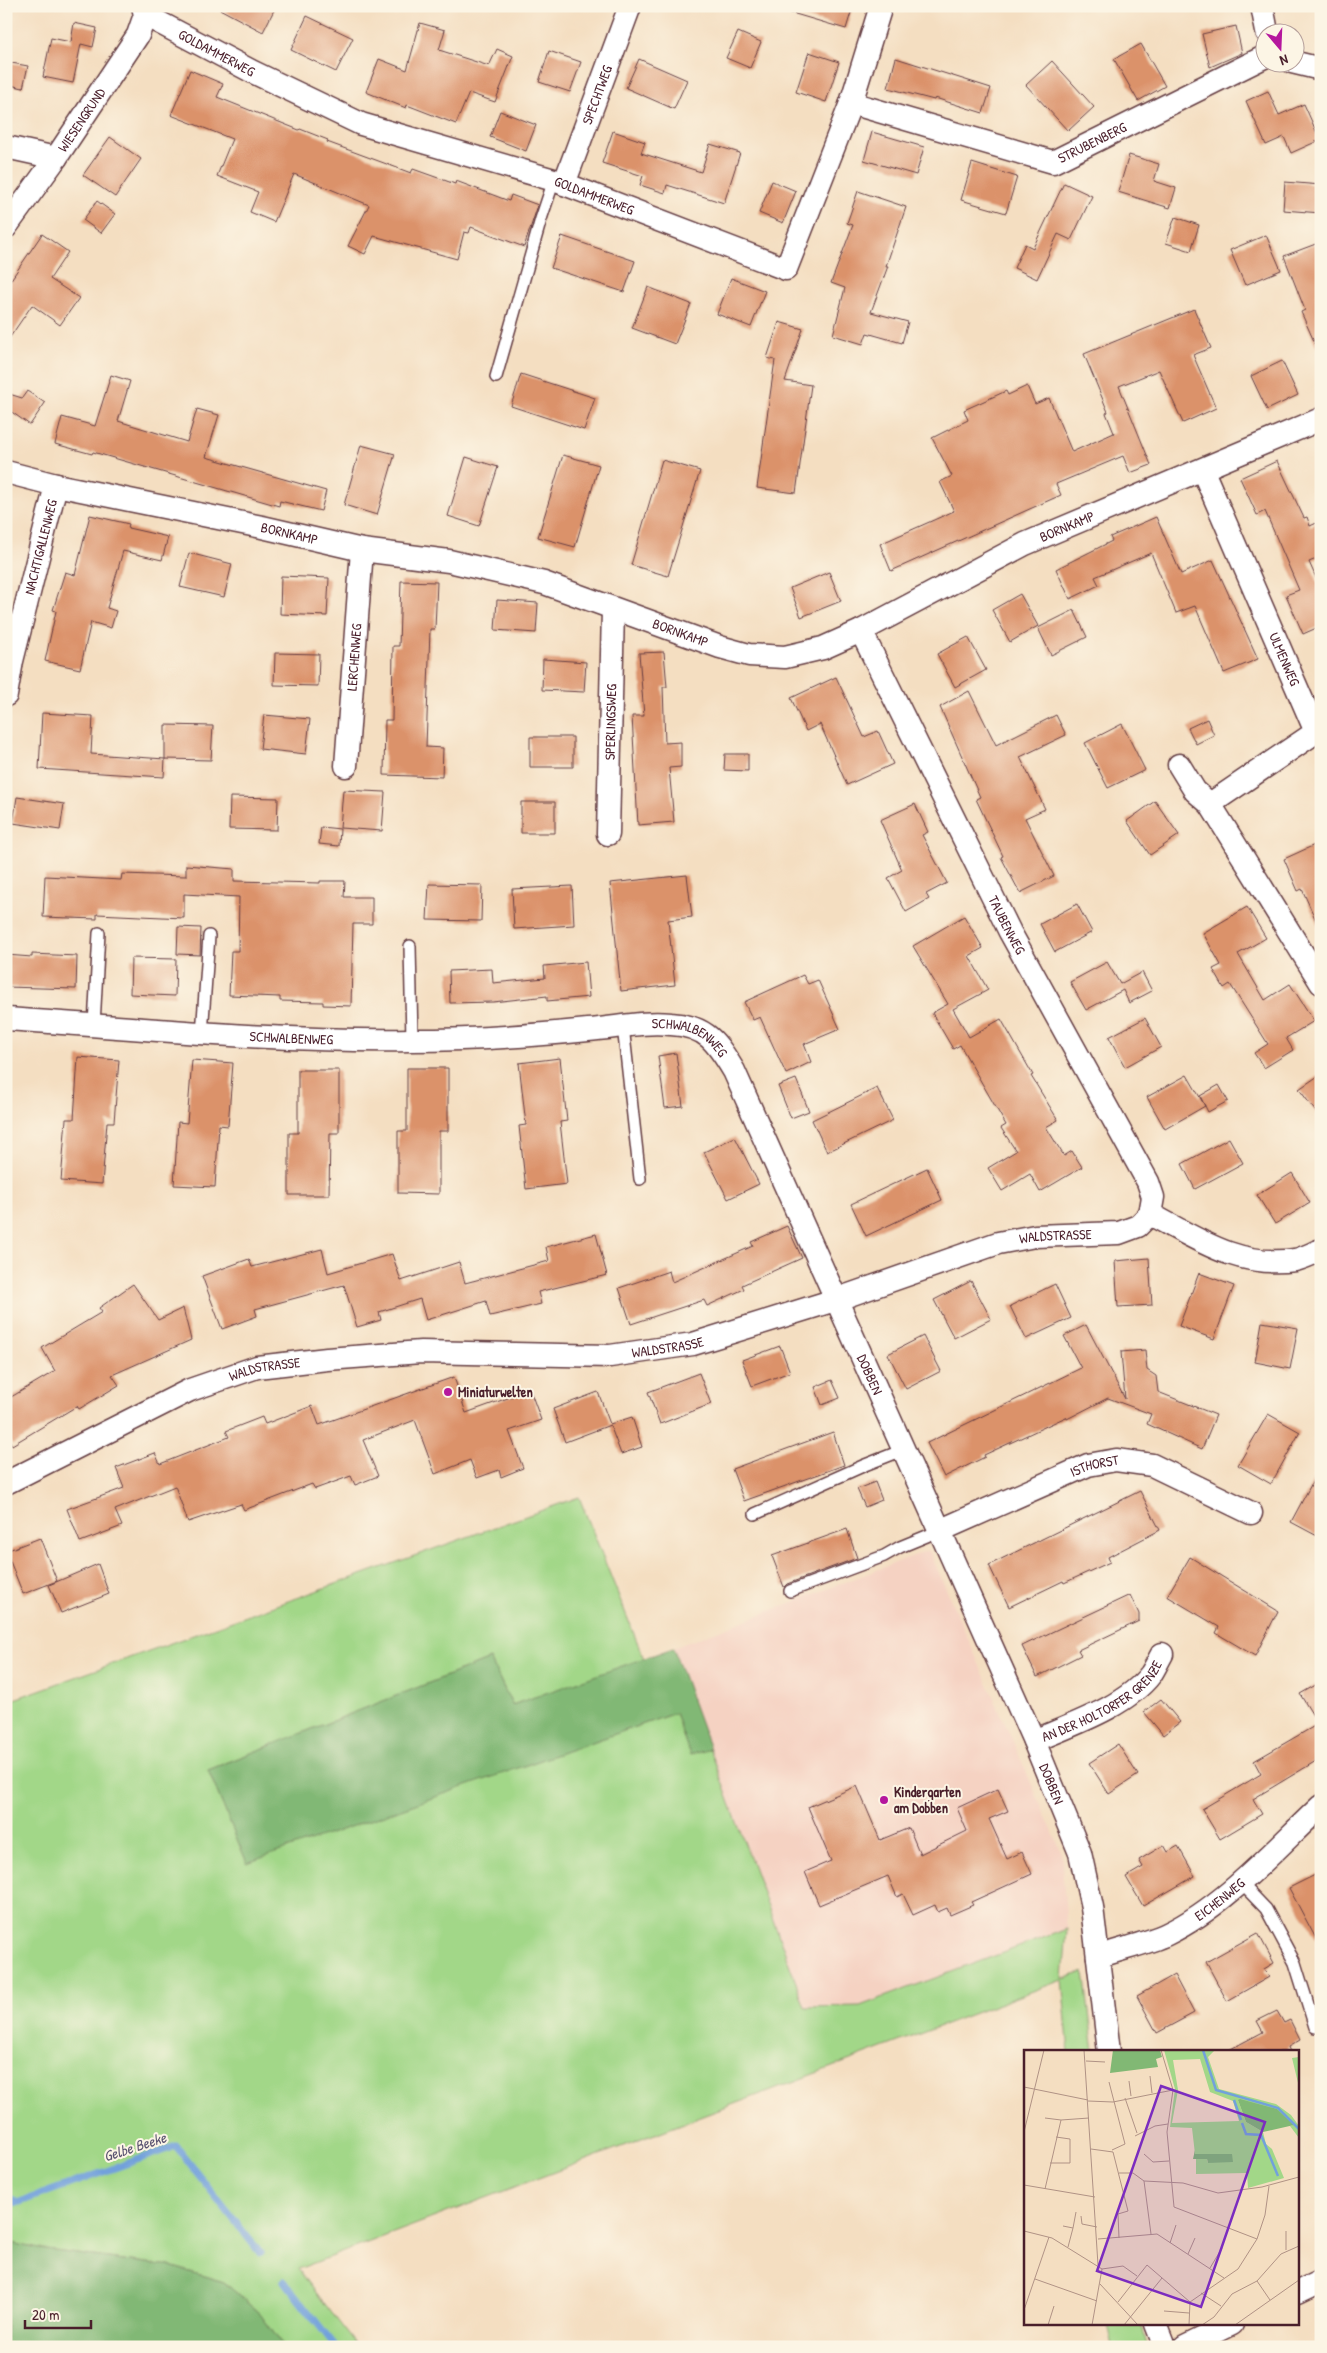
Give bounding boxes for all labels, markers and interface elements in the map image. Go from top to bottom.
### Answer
north arrow [1254,22,1304,72]
street label: GOLDAMMERWEG [175,24,259,81]
text: N [1277,51,1291,71]
street label: SPECHTWEG [577,62,616,127]
street label: WIESENGRUND [53,84,109,155]
street label: STRUBENBERG [1054,117,1129,167]
street label: GOLDAMMERWEG [552,171,637,219]
street label: NACHTIGALLENWEG [19,497,61,597]
street label: BORNKAMP [1036,506,1097,546]
street label: BORNKAMP [259,517,320,549]
street label: BORNKAMP [650,613,711,651]
street label: LERCHENWEG [342,623,366,691]
street label: ULMENWEG [1265,629,1305,689]
street label: SPERLINGSWEG [600,683,620,760]
street label: TAUBENWEG [984,892,1030,957]
street label: SCHWALBENWEG [652,1013,732,1060]
street label: SCHWALBENWEG [249,1026,334,1049]
street label: WALDSTRASSE [1017,1224,1092,1248]
street label: WALDSTRASSE [630,1331,706,1362]
street label: DOBBEN [853,1351,888,1397]
street label: WALDSTRASSE [226,1352,301,1385]
place label: Miniaturwelten [458,1382,533,1401]
marker: Miniaturwelten [442,1386,454,1398]
street label: ISTHORST [1067,1450,1121,1481]
street label: AN DER HOLTORFER GRENZE [1039,1657,1166,1746]
street label: DOBBEN [1035,1760,1069,1807]
place label: Kindergarten am Dobben [894,1782,961,1817]
marker: Kindergarten am Dobben [878,1794,890,1806]
street label: EICHENWEG [1191,1873,1249,1925]
inset map [1024,2050,1300,2326]
water label: Gelbe Beeke [101,2126,170,2166]
scale bar [25,2298,91,2330]
text: 20 m [32,2304,59,2325]

